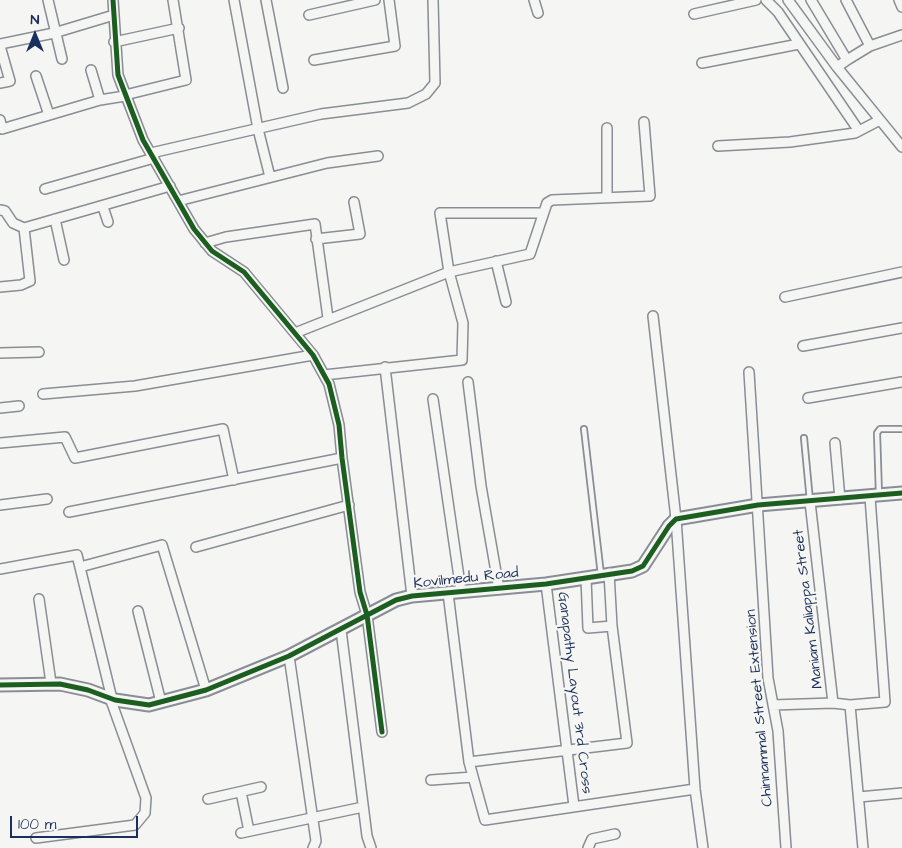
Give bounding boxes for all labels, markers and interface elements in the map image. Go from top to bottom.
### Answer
north arrow [10,10,60,60]
text: N [31,10,39,30]
street label: Maniam Kaliappa Street [790,528,828,690]
street label: Kovilmedu Road [413,565,519,593]
street label: Ganapathy Layout 3rd Cross [553,591,595,795]
street label: Chinnammal Street Extension [742,609,778,807]
scale bar [12,806,140,838]
text: 100 m [18,814,57,835]

